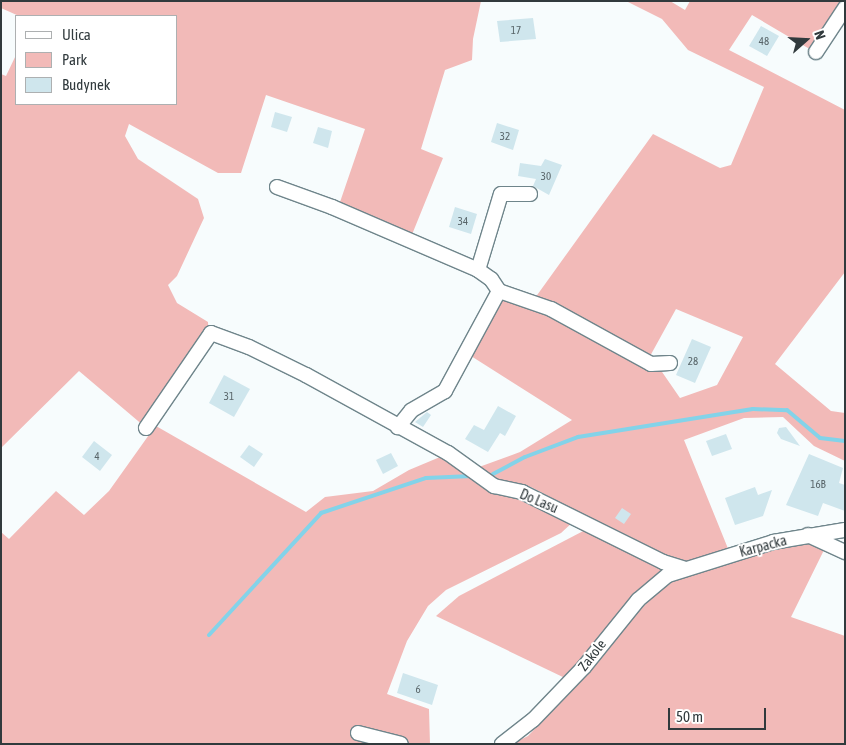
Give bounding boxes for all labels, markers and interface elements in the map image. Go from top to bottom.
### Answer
legend [15,15,178,105]
north arrow [781,15,831,65]
house number: 17 [511,23,521,37]
text: Ulica [62,26,91,43]
text: N [811,29,829,42]
house number: 48 [759,34,769,48]
text: Park [62,51,87,68]
text: Budynek [62,76,110,93]
house number: 32 [500,129,510,143]
house number: 30 [541,169,551,183]
house number: 34 [458,214,468,228]
house number: 28 [688,354,698,368]
house number: 31 [224,389,234,403]
house number: 4 [94,449,100,463]
house number: 16B [810,477,826,491]
street label: Do Lasu [517,485,561,517]
street label: Karpacka [738,532,788,560]
street label: Zakole [575,636,609,674]
house number: 6 [415,682,421,696]
scale bar [671,698,768,730]
text: 50 m [676,708,703,725]

